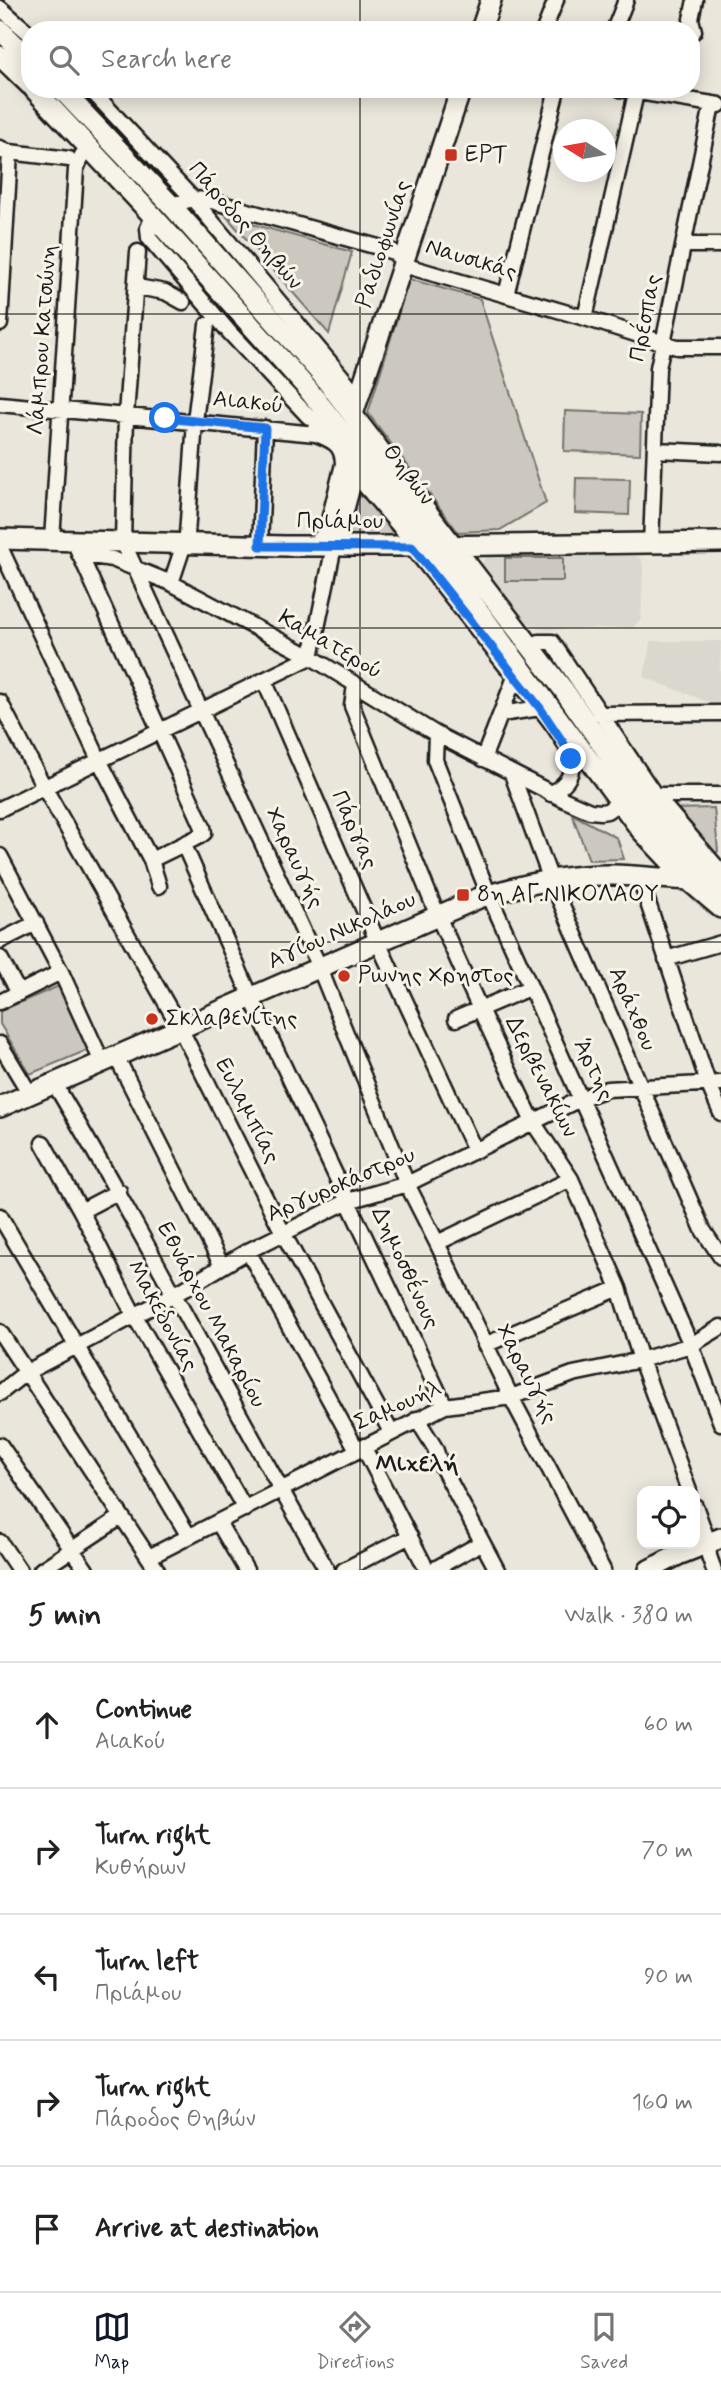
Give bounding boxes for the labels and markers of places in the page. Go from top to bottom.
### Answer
place label: ΕΡΤ [465,140,507,170]
marker: ΕΡΤ [443,147,459,163]
place label: 8η ΑΓ.ΝΙΚΟΛΑΟΥ [477,880,659,910]
marker: 8η ΑΓ.ΝΙΚΟΛΑΟΥ [455,887,471,903]
place label: Ρωνης Χρηστος [358,961,513,991]
marker: Ρωνης Χρηστος [336,968,352,984]
place label: Σκλαβενίτης [166,1004,297,1034]
marker: Σκλαβενίτης [144,1011,160,1027]

